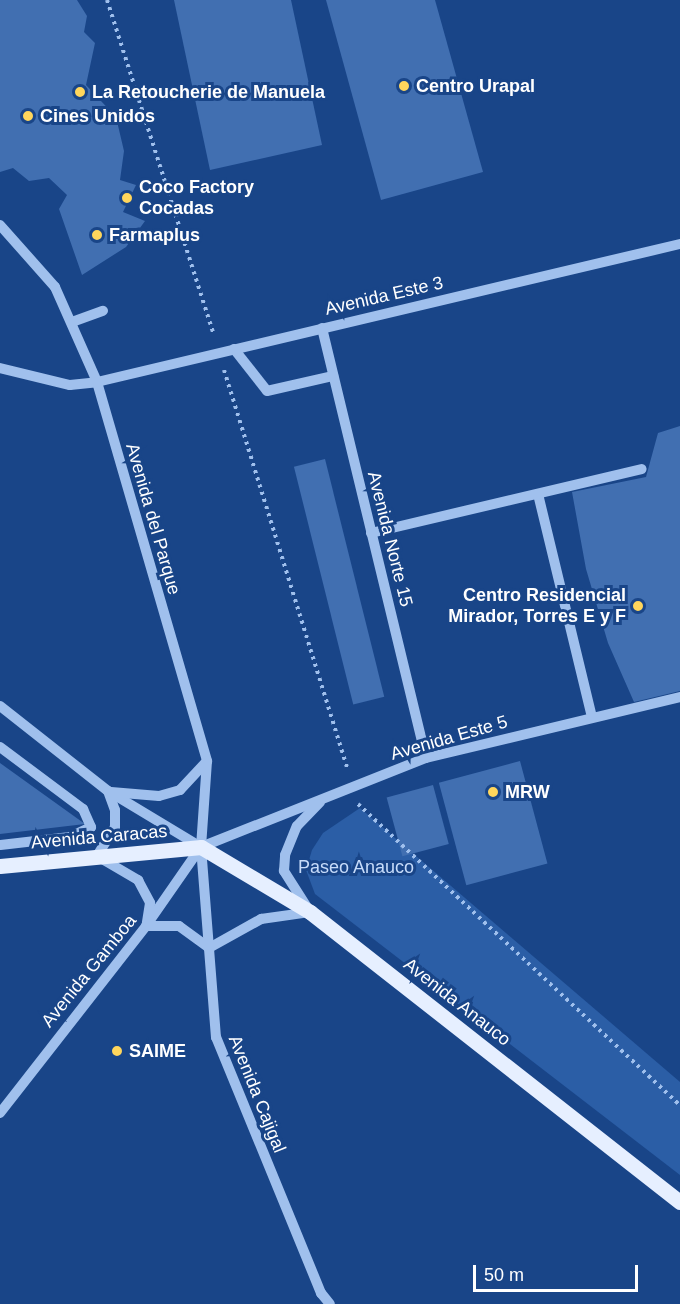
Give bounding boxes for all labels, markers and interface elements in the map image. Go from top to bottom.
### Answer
place label: Centro Urapal [416,75,535,97]
marker: Centro Urapal [397,79,411,93]
place label: La Retoucherie de Manuela [92,81,325,103]
marker: La Retoucherie de Manuela [73,85,87,99]
place label: Cines Unidos [40,105,155,127]
marker: Cines Unidos [21,109,35,123]
place label: Coco Factory Cocadas [139,177,254,219]
marker: Coco Factory Cocadas [120,191,134,205]
place label: Farmaplus [109,224,200,246]
marker: Farmaplus [90,228,104,242]
street label: Avenida Este 3 [323,272,445,320]
street label: Avenida del Parque [121,441,185,597]
street label: Avenida Norte 15 [363,469,417,609]
place label: Centro Residencial Mirador, Torres E y F [448,585,626,628]
marker: Centro Residencial Mirador, Torres E y F [631,599,645,613]
street label: Avenida Este 5 [388,711,510,765]
place label: MRW [505,781,550,803]
marker: MRW [486,785,500,799]
street label: Avenida Caracas [30,820,168,854]
park label: Paseo Anauco [297,856,415,878]
street label: Avenida Gamboa [37,910,141,1032]
street label: Avenida Anauco [399,953,515,1051]
street label: Avenida Cajigal [224,1032,290,1156]
place label: SAIME [129,1040,186,1062]
marker: SAIME [110,1044,124,1058]
scale bar [476,1253,641,1291]
text: 50 m [484,1265,524,1285]

